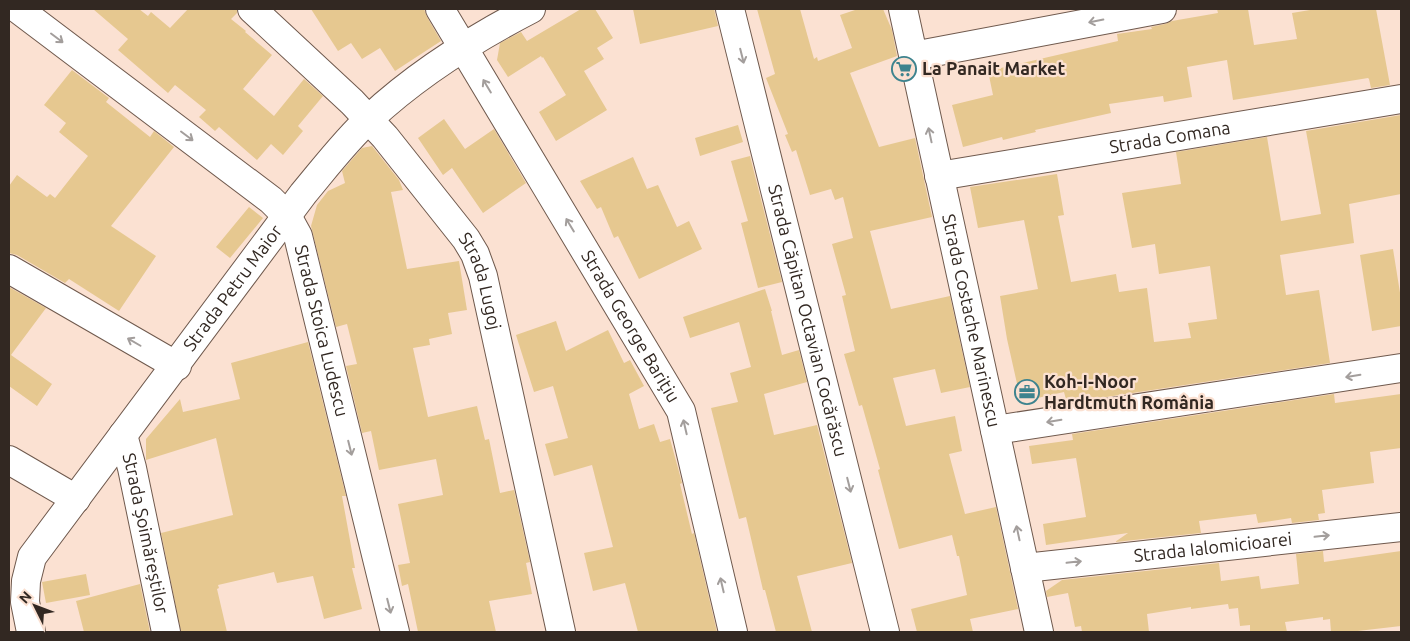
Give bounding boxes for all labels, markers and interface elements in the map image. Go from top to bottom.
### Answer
one-way arrow [1089,17,1105,27]
one-way arrow [50,33,64,43]
one-way arrow [738,48,747,64]
supermarket icon: La Panait Market [891,56,917,82]
place label: La Panait Market [922,58,1065,78]
one-way arrow [481,79,491,93]
street label: Strada Comana [1108,117,1232,156]
one-way arrow [925,128,934,144]
one-way arrow [180,131,193,142]
street label: Strada Căpitan Octavian Cocărăscu [765,182,852,458]
street label: Strada Costache Marinescu [939,212,1005,429]
one-way arrow [565,219,575,233]
street label: Strada Petru Maior [179,220,286,354]
street label: Strada Lugoj [456,228,505,331]
street label: Strada Stoica Ludescu [292,243,353,418]
street label: Strada George Barițiu [578,246,684,406]
one-way arrow [128,336,142,346]
place label: Koh-I-Noor Hardtmuth România [1044,371,1214,412]
one-way arrow [1345,371,1361,381]
office icon: Koh-I-Noor Hardtmuth România [1014,379,1040,405]
one-way arrow [1046,417,1062,427]
one-way arrow [680,419,689,435]
one-way arrow [346,440,355,456]
street label: Strada Șoimăreștilor [119,451,173,616]
one-way arrow [845,477,854,493]
one-way arrow [1013,526,1022,542]
street label: Strada Ialomicioarei [1133,528,1293,565]
one-way arrow [1314,531,1330,541]
one-way arrow [1065,557,1081,567]
one-way arrow [717,577,726,593]
north arrow [10,581,60,631]
text: N [16,588,35,607]
one-way arrow [385,597,394,613]

